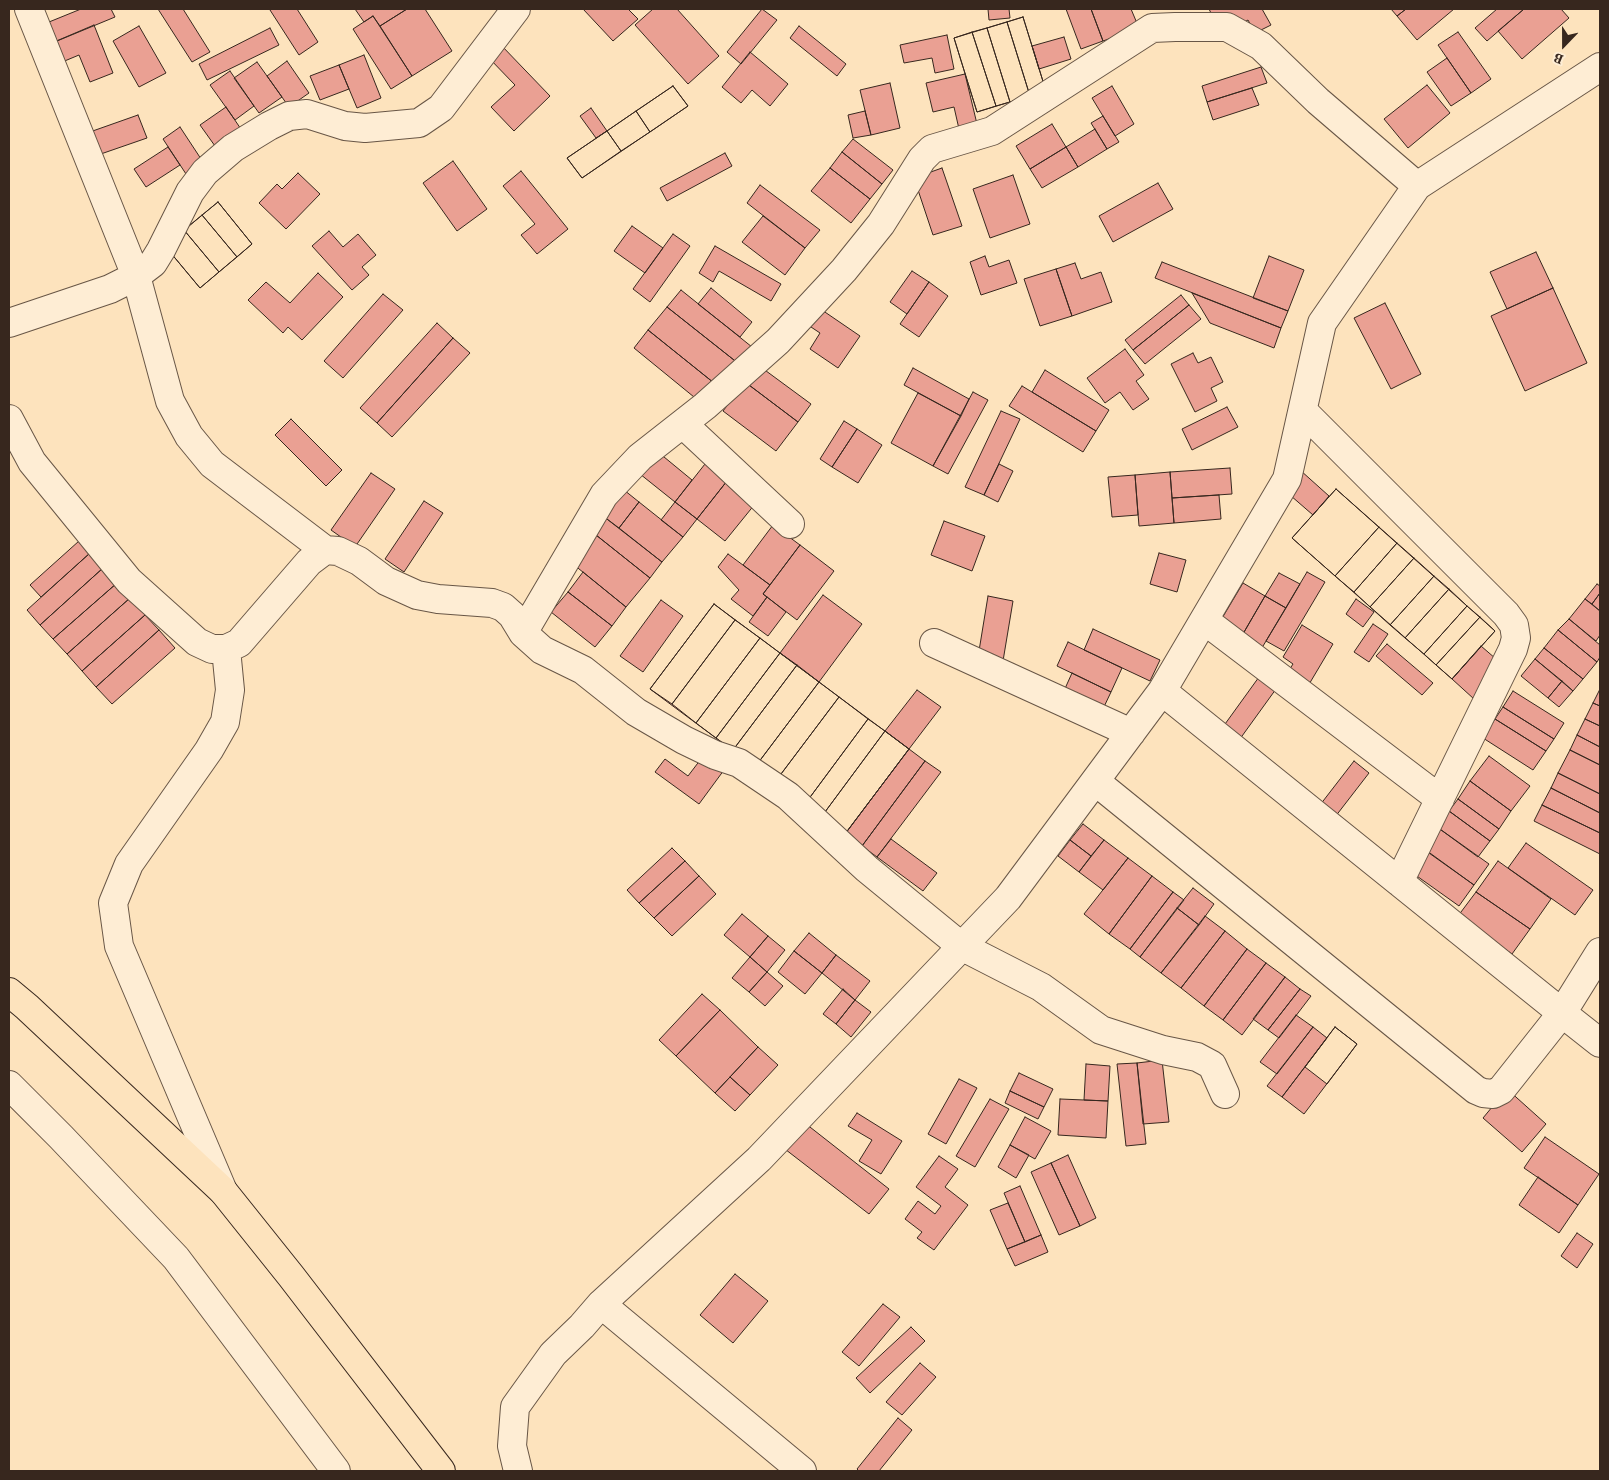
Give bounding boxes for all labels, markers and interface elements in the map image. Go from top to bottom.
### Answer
north arrow [1539,20,1589,70]
text: B [1551,49,1566,69]

